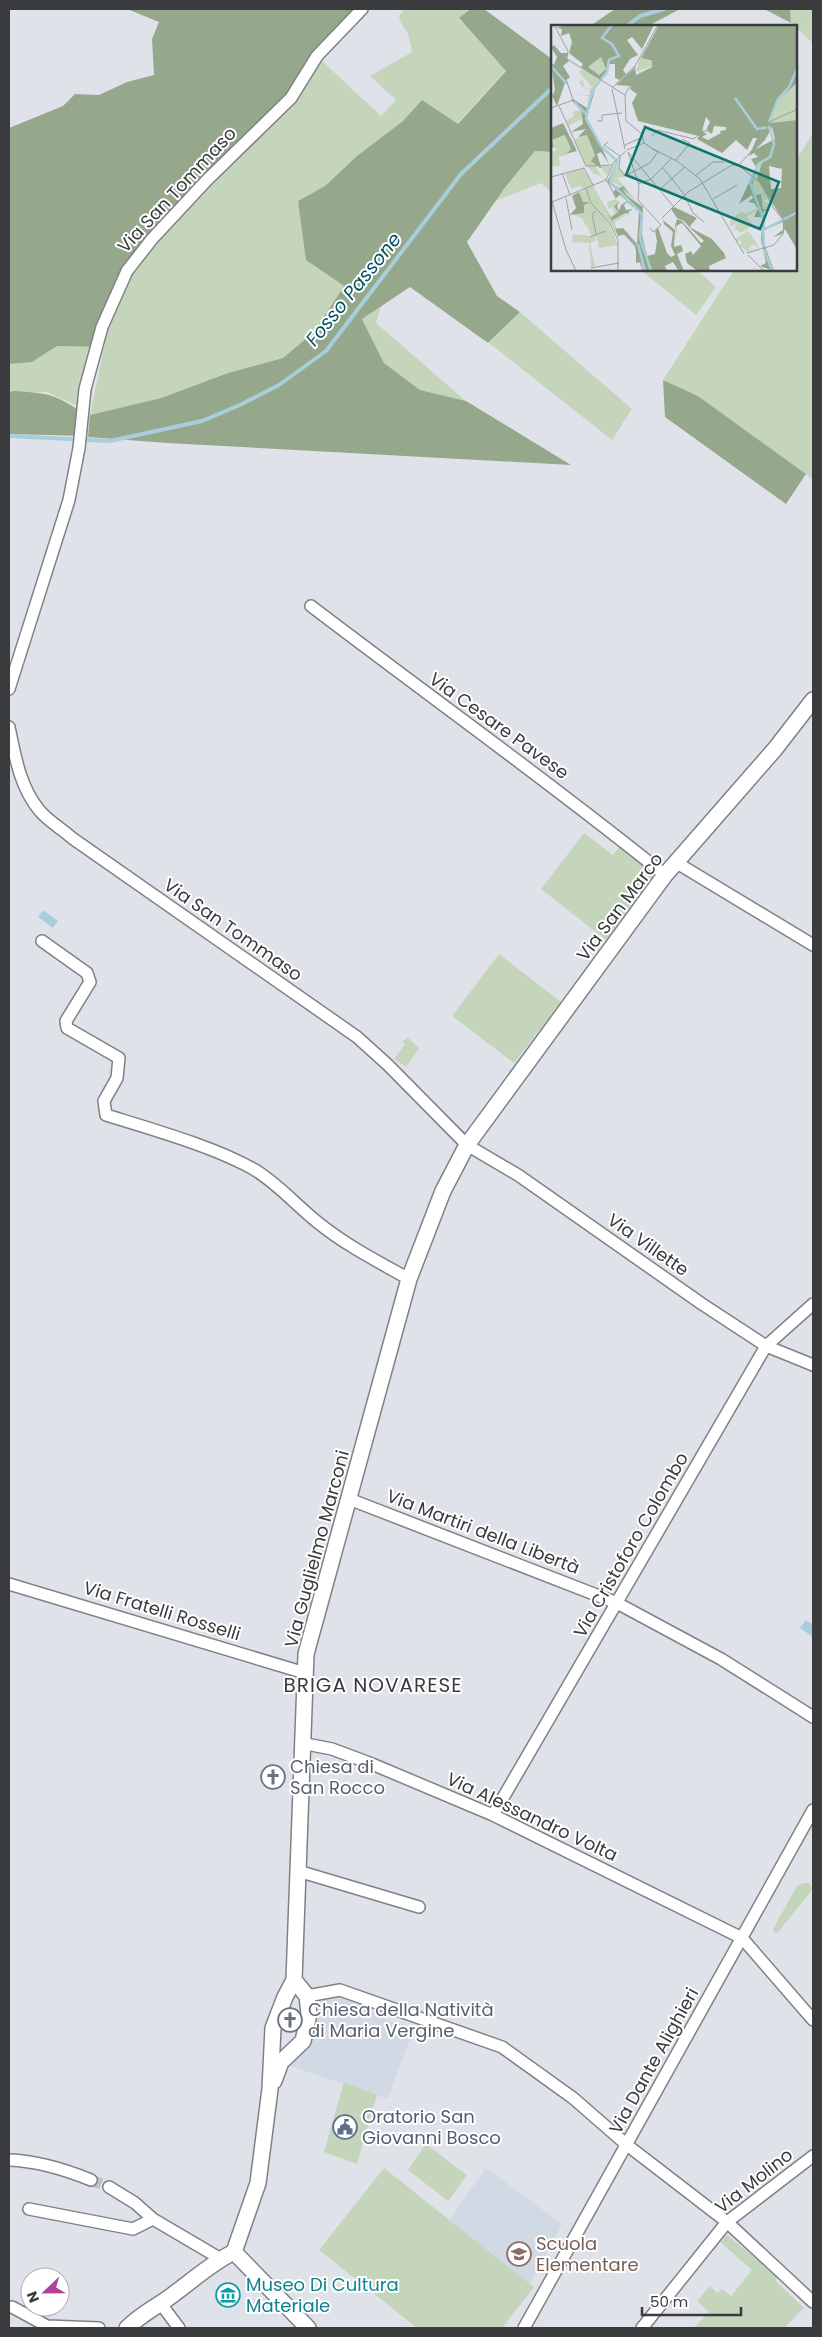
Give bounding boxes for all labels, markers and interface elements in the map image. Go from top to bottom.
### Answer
inset map [551,25,797,271]
street label: Via San Tommaso [112,121,242,258]
water label: Fosso Passone [299,227,408,352]
street label: Via Cesare Pavese [424,666,574,785]
street label: Via San Marco [571,847,669,966]
street label: Via San Tommaso [159,872,308,987]
street label: Via Villette [602,1207,694,1282]
street label: Via Guglielmo Marconi [278,1447,355,1650]
street label: Via Cristoforo Colombo [567,1447,694,1642]
street label: Via Martiri della Libertà [383,1483,583,1580]
street label: Via Fratelli Rosselli [81,1575,244,1646]
district label: BRIGA NOVARESE [284,1671,462,1699]
place label: Chiesa di San Rocco [290,1754,385,1800]
church icon: Chiesa di San Rocco [260,1764,286,1790]
street label: Via Alessandro Volta [443,1766,622,1867]
street label: Via Dante Alighieri [603,1983,704,2139]
place label: Chiesa della Natività di Maria Vergine [308,1997,494,2043]
church icon: Chiesa della Natività di Maria Vergine [277,2007,303,2033]
place label: Oratorio San Giovanni Bosco [362,2104,501,2150]
public building icon: Oratorio San Giovanni Bosco [332,2114,358,2140]
street label: Via Molino [710,2142,798,2219]
place label: Scuola Elementare [536,2231,639,2277]
school or university icon: Scuola Elementare [506,2241,532,2267]
north arrow [20,2267,70,2317]
place label: Museo Di Cultura Materiale [246,2272,399,2318]
museum icon: Museo Di Cultura Materiale [215,2282,241,2308]
scale bar [642,2284,741,2316]
text: N [22,2288,44,2305]
text: 50 m [650,2291,688,2312]

